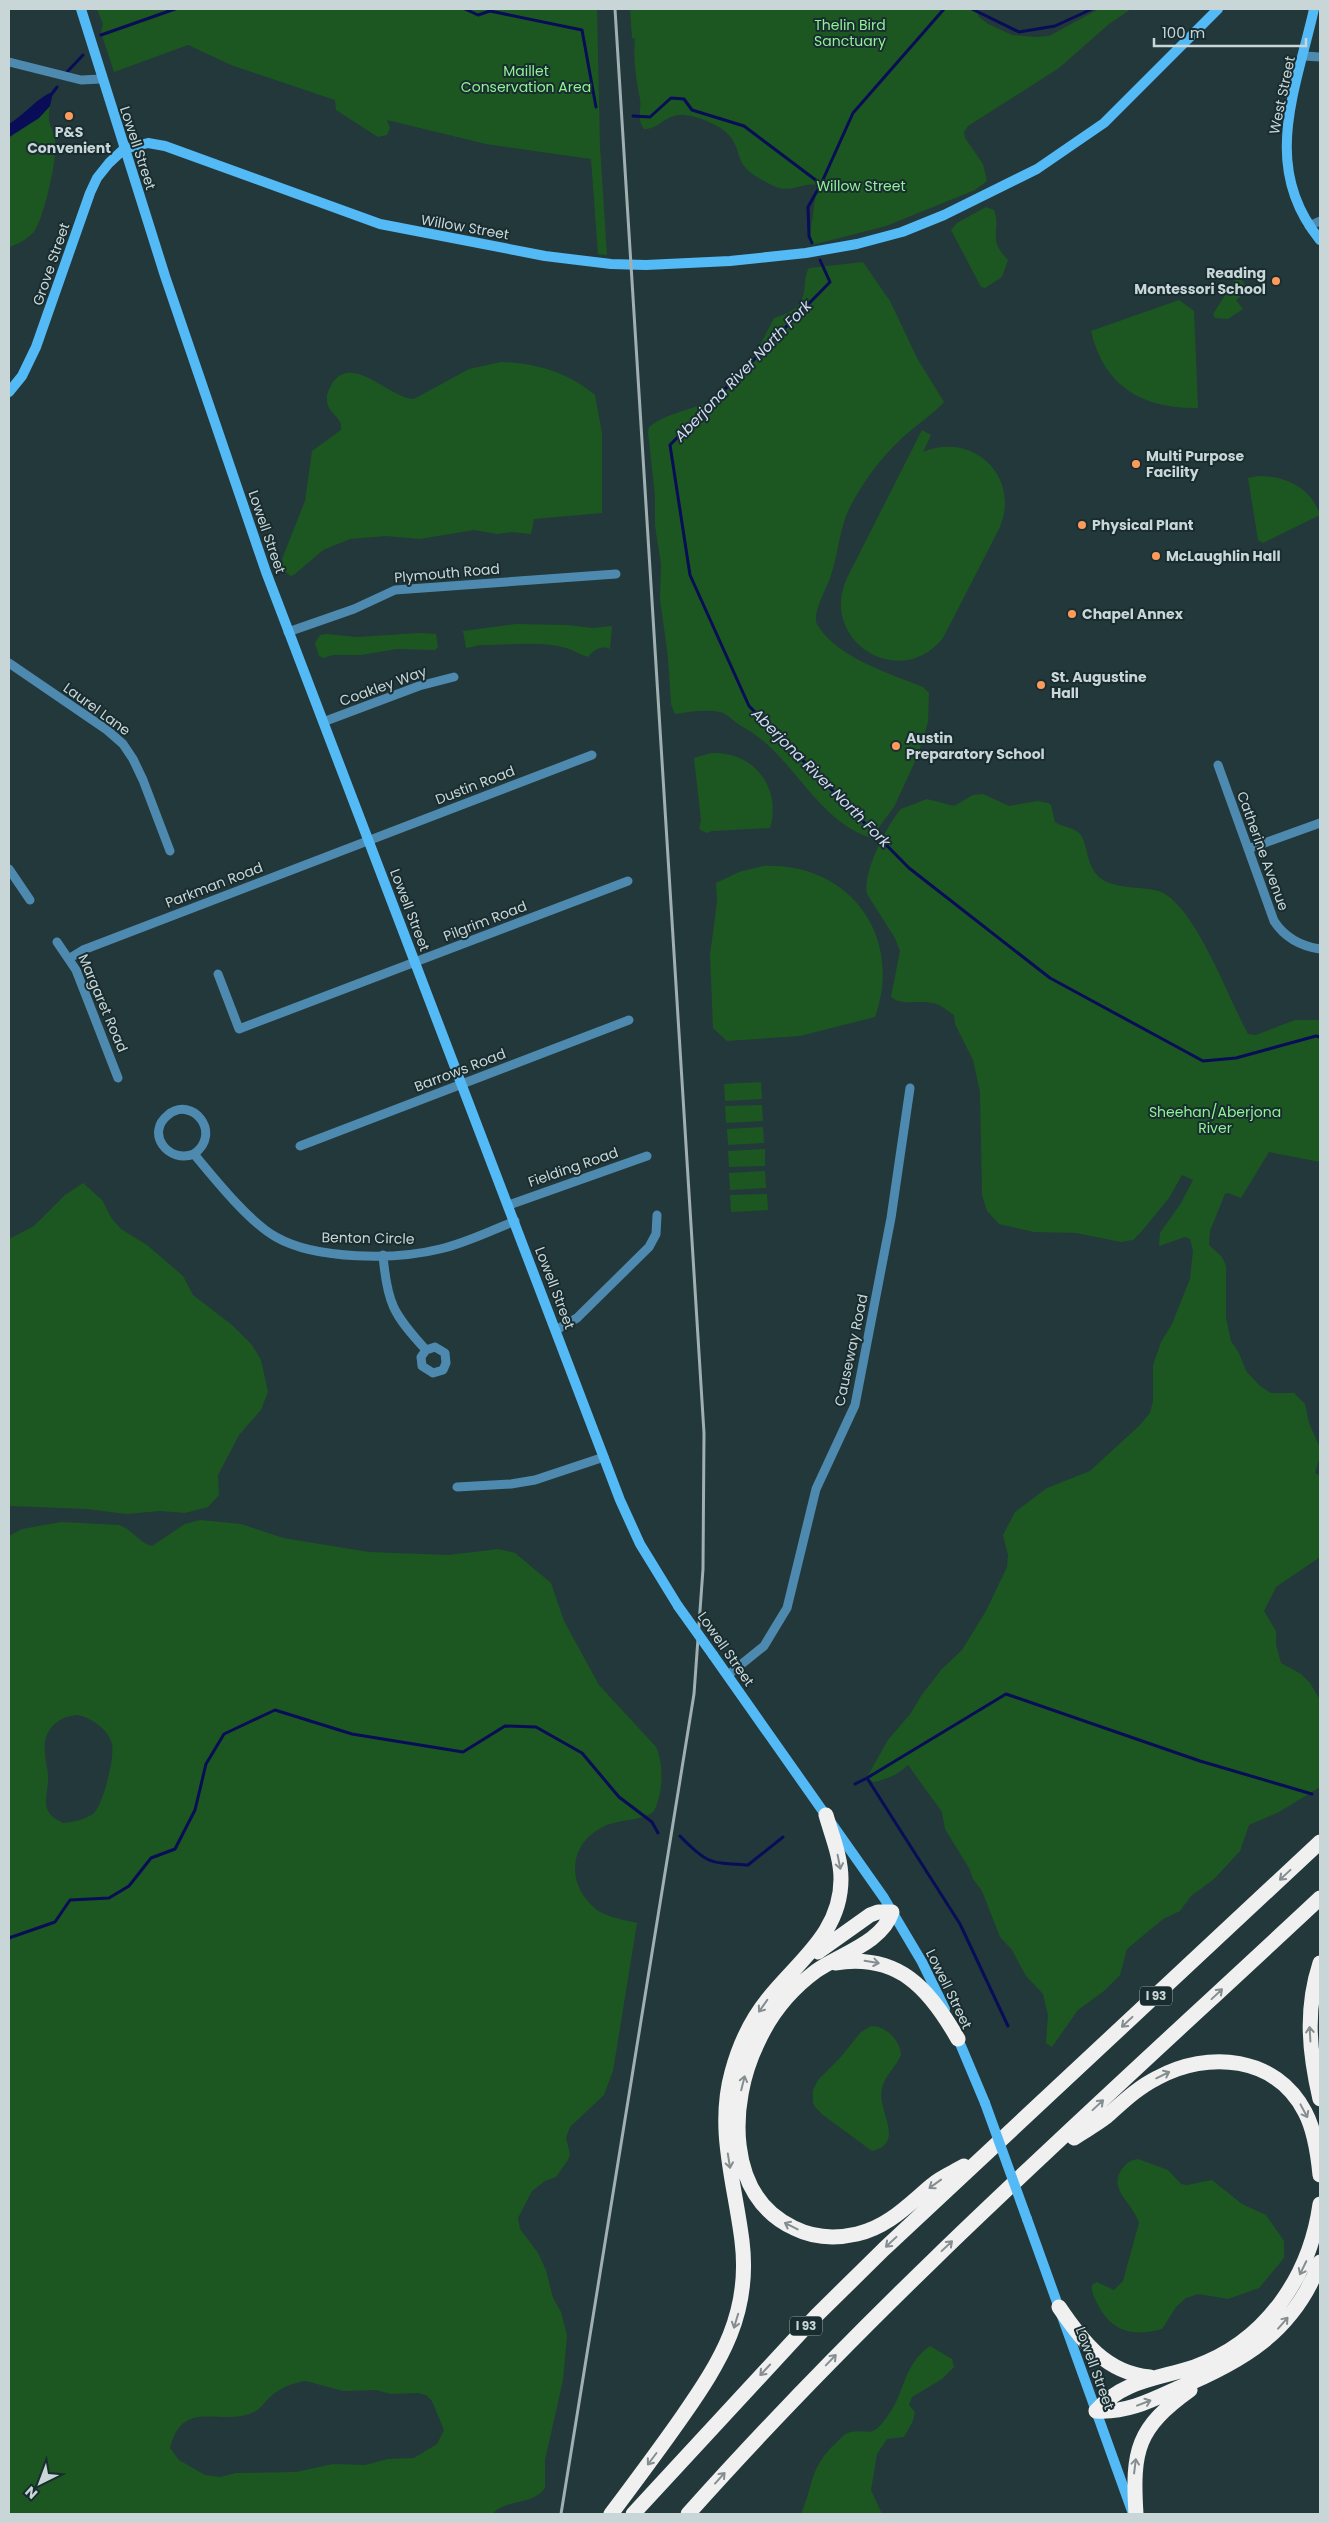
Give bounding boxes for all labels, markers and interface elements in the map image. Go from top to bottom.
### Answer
park label: Thelin Bird Sanctuary [814,15,886,51]
scale bar [1154,15,1306,47]
text: 100 m [1162,22,1205,43]
street label: West Street [1264,54,1300,136]
park label: Maillet Conservation Area [461,61,591,97]
street label: Lowell Street [115,104,161,192]
marker: P&S Convenient [63,110,75,122]
place label: P&S Convenient [27,122,111,158]
park label: Willow Street [816,176,906,196]
street label: Willow Street [419,209,511,245]
street label: Grove Street [27,220,75,308]
place label: Reading Montessori School [1134,263,1266,299]
marker: Reading Montessori School [1270,275,1282,287]
water label: Aberjona River North Fork [669,294,817,447]
place label: Multi Purpose Facility [1146,446,1245,482]
marker: Multi Purpose Facility [1130,458,1142,470]
street label: Lowell Street [243,488,291,576]
place label: Physical Plant [1092,515,1194,535]
marker: Physical Plant [1076,519,1088,531]
place label: McLaughlin Hall [1166,546,1281,566]
marker: McLaughlin Hall [1150,550,1162,562]
street label: Plymouth Road [393,558,501,588]
place label: Chapel Annex [1082,604,1184,624]
marker: Chapel Annex [1066,608,1078,620]
street label: Coakley Way [337,661,429,711]
place label: St. Augustine Hall [1051,667,1147,703]
street label: Laurel Lane [59,678,135,740]
marker: St. Augustine Hall [1035,679,1047,691]
water label: Aberjona River North Fork [746,703,897,853]
place label: Austin Preparatory School [906,728,1045,764]
marker: Austin Preparatory School [890,740,902,752]
street label: Dustin Road [432,761,518,809]
street label: Catherine Avenue [1232,789,1294,914]
street label: Parkman Road [162,857,266,913]
street label: Lowell Street [385,866,435,954]
street label: Pilgrim Road [440,896,530,946]
street label: Margaret Road [73,951,133,1055]
street label: Barrows Road [411,1043,509,1097]
park label: Sheehan/Aberjona River [1149,1102,1281,1138]
street label: Fielding Road [525,1142,621,1192]
street label: Benton Circle [321,1227,415,1249]
street label: Lowell Street [530,1244,580,1332]
street label: Causeway Road [829,1292,873,1408]
street label: Lowell Street [693,1608,759,1690]
one-way arrow [835,1853,844,1869]
one-way arrow [1278,1870,1291,1881]
street label: Lowell Street [921,1946,977,2032]
one-way arrow [863,1957,879,1967]
road number: I 93 [1140,1986,1172,2005]
one-way arrow [1211,1988,1224,2000]
one-way arrow [758,1999,768,2013]
one-way arrow [1121,2016,1134,2028]
one-way arrow [1305,2026,1314,2042]
one-way arrow [1155,2070,1170,2079]
one-way arrow [739,2076,748,2092]
one-way arrow [1092,2099,1105,2111]
one-way arrow [1299,2103,1309,2118]
one-way arrow [724,2152,734,2168]
one-way arrow [928,2179,942,2189]
one-way arrow [783,2221,798,2231]
one-way arrow [885,2236,898,2248]
one-way arrow [941,2240,954,2252]
one-way arrow [1297,2260,1307,2275]
one-way arrow [730,2313,740,2329]
road number: I 93 [790,2316,822,2336]
one-way arrow [1277,2317,1288,2330]
street label: Lowell Street [1071,2324,1119,2412]
one-way arrow [825,2354,837,2366]
one-way arrow [759,2364,771,2377]
one-way arrow [1135,2398,1151,2407]
one-way arrow [647,2452,657,2466]
north arrow [15,2458,65,2508]
one-way arrow [1131,2458,1141,2474]
one-way arrow [714,2472,726,2484]
text: N [21,2482,42,2504]

